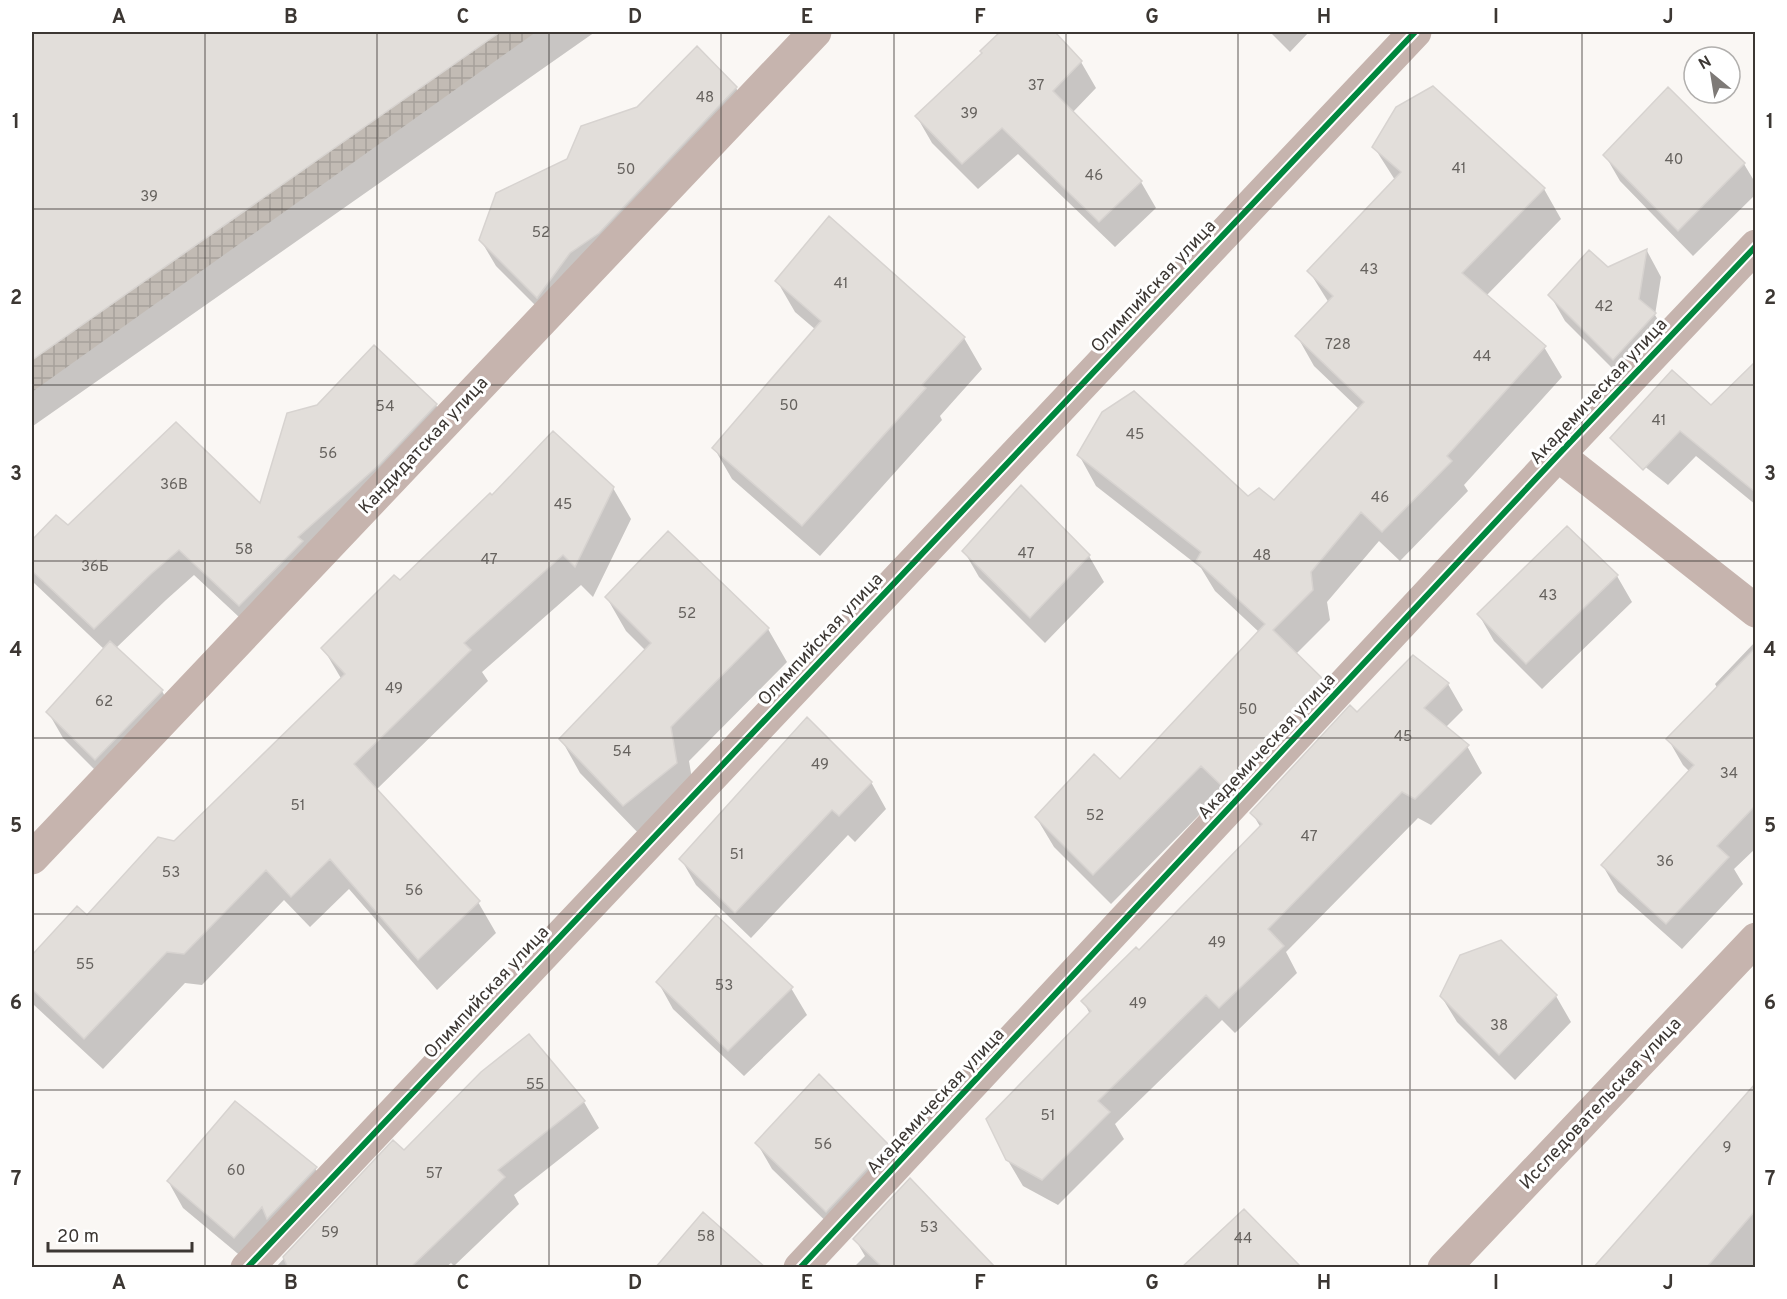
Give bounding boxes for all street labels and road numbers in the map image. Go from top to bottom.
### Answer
street label: Олимпийская улица [1086,216,1222,358]
street label: Академическая улица [1525,314,1673,470]
street label: Кандидатская улица [354,372,494,520]
street label: Олимпийская улица [753,569,889,711]
street label: Академическая улица [1193,669,1341,825]
street label: Олимпийская улица [419,922,555,1064]
street label: Исследовательская улица [1515,1013,1687,1195]
street label: Академическая улица [862,1024,1010,1180]

